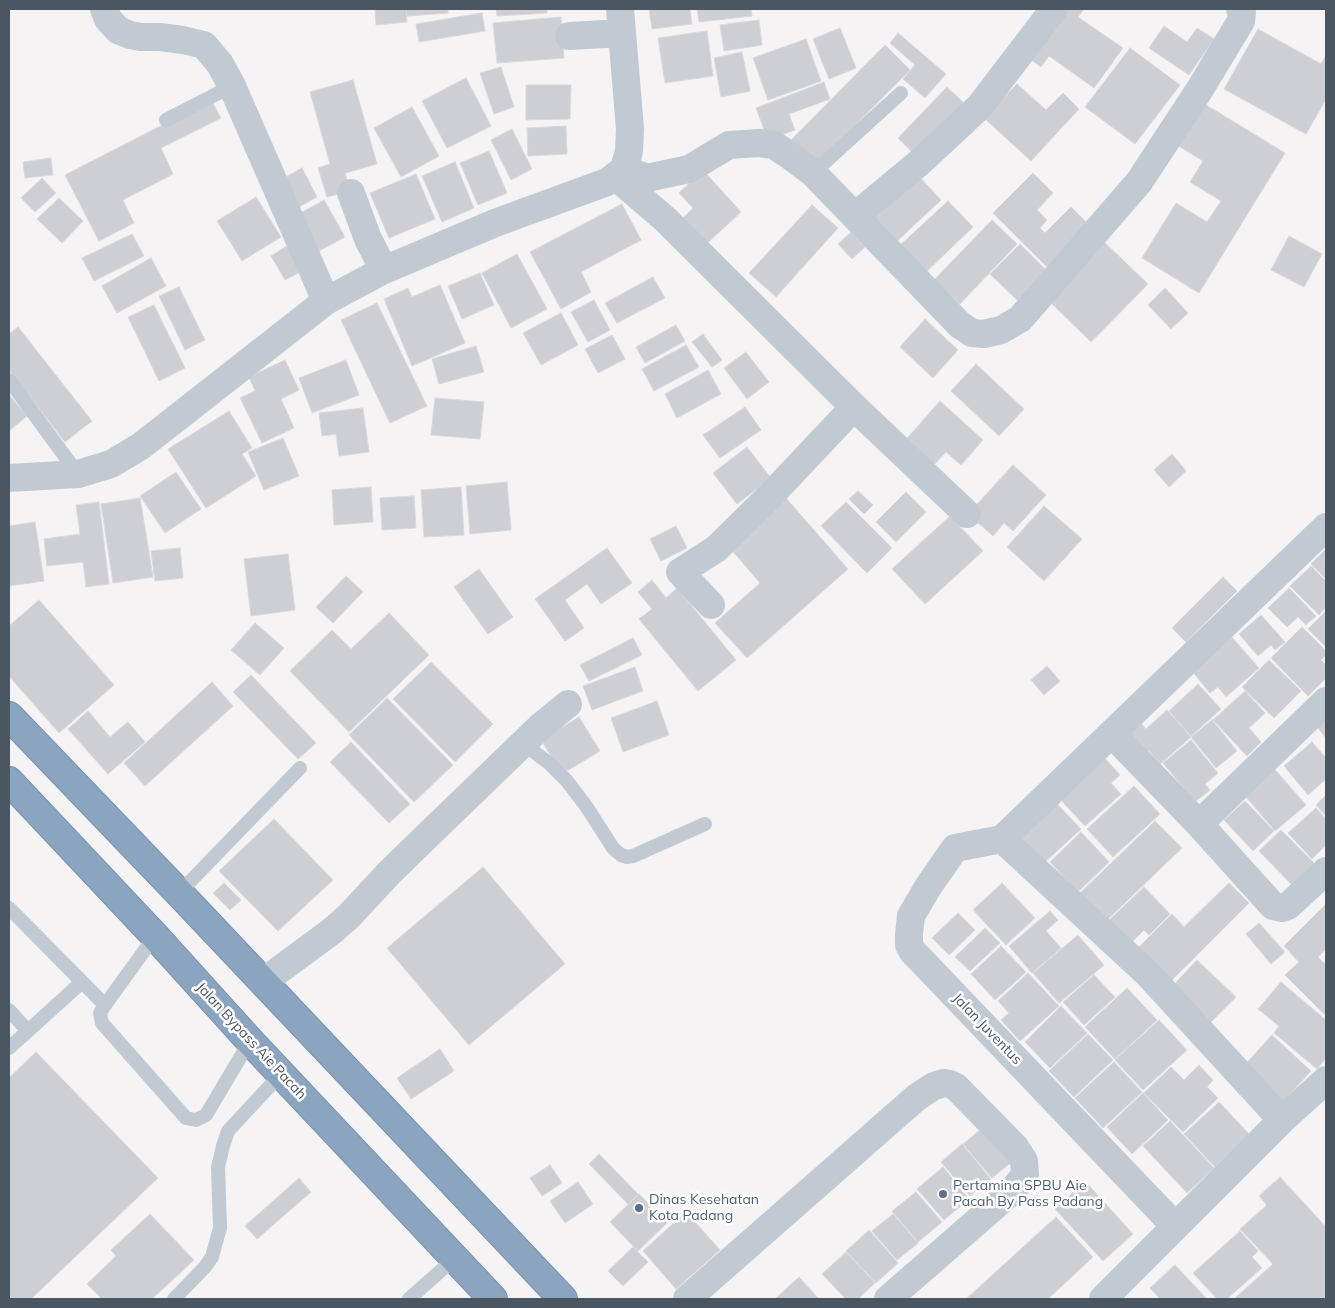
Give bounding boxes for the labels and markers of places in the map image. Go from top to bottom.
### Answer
place label: Pertamina SPBU Aie Pacah By Pass Padang [953,1178,1103,1210]
marker: Pertamina SPBU Aie Pacah By Pass Padang [937,1188,949,1200]
place label: Dinas Kesehatan Kota Padang [649,1192,759,1224]
marker: Dinas Kesehatan Kota Padang [633,1202,645,1214]

